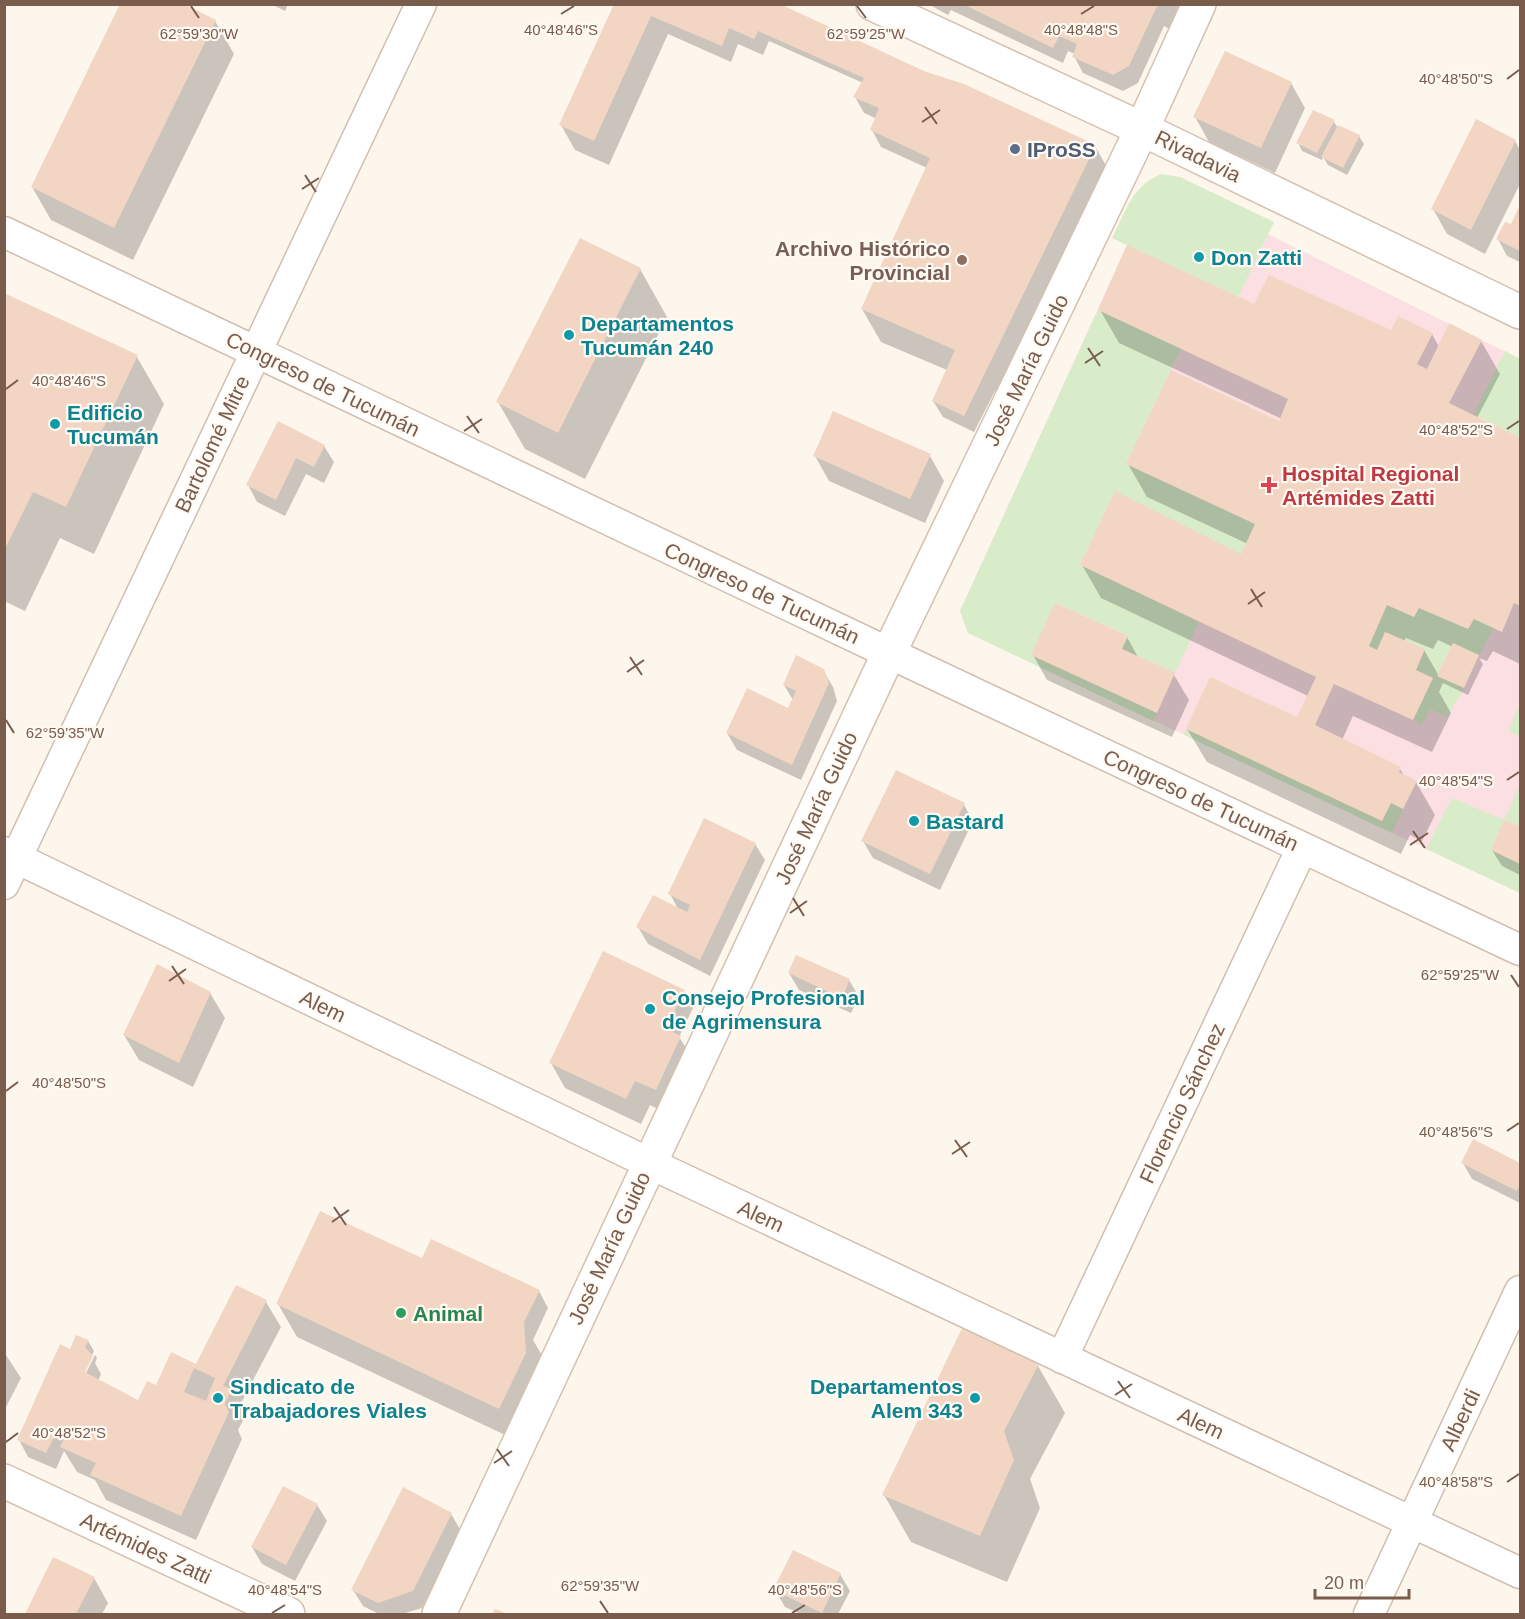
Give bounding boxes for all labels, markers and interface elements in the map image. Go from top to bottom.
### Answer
text: 40°48'46"S [524,21,598,38]
text: 40°48'48"S [1044,21,1118,38]
text: 62°59'30"W [160,25,239,42]
text: 62°59'25"W [827,25,906,42]
text: 40°48'50"S [1419,70,1493,87]
street label: Rivadavia [1152,125,1245,187]
place label: IProSS [1027,138,1096,161]
marker: IProSS [1008,142,1022,156]
place label: Archivo Histórico Provincial [775,237,950,284]
place label: Don Zatti [1211,246,1302,269]
marker: Don Zatti [1192,250,1206,264]
marker: Archivo Histórico Provincial [955,253,969,267]
street label: José María Guido [979,290,1073,450]
place label: Departamentos Tucumán 240 [581,312,734,359]
street label: Congreso de Tucumán [222,327,424,441]
marker: Departamentos Tucumán 240 [562,328,576,342]
text: 40°48'46"S [32,372,106,389]
street label: Bartolomé Mitre [170,372,254,516]
place label: Edificio Tucumán [67,401,159,448]
marker: Edificio Tucumán [48,417,62,431]
text: 40°48'52"S [1419,421,1493,438]
place label: Hospital Regional Artémides Zatti [1282,462,1459,509]
marker: Hospital Regional Artémides Zatti [1260,476,1278,494]
street label: Congreso de Tucumán [661,538,863,648]
text: 62°59'35"W [26,724,105,741]
street label: José María Guido [771,728,861,888]
street label: Congreso de Tucumán [1100,745,1302,855]
text: 40°48'54"S [1419,772,1493,789]
place label: Bastard [926,810,1004,833]
marker: Bastard [907,814,921,828]
text: 62°59'25"W [1421,966,1500,983]
street label: Alem [296,985,350,1027]
place label: Consejo Profesional de Agrimensura [662,986,865,1033]
marker: Consejo Profesional de Agrimensura [643,1002,657,1016]
street label: Florencio Sánchez [1135,1019,1229,1187]
text: 40°48'50"S [32,1074,106,1091]
text: 40°48'56"S [1419,1123,1493,1140]
street label: José María Guido [564,1168,654,1328]
street label: Alem [734,1195,788,1237]
place label: Animal [413,1302,483,1325]
marker: Animal [394,1306,408,1320]
place label: Sindicato de Trabajadores Viales [230,1375,427,1422]
place label: Departamentos Alem 343 [810,1375,963,1422]
street label: Alberdi [1436,1386,1484,1454]
marker: Sindicato de Trabajadores Viales [211,1391,225,1405]
marker: Departamentos Alem 343 [968,1391,982,1405]
street label: Alem [1174,1402,1228,1444]
text: 40°48'52"S [32,1424,106,1441]
text: 40°48'58"S [1419,1473,1493,1490]
street label: Artémides Zatti [77,1508,215,1588]
scale bar [1315,1562,1410,1600]
text: 20 m [1324,1573,1364,1593]
text: 62°59'35"W [561,1577,640,1594]
text: 40°48'54"S [248,1581,322,1598]
text: 40°48'56"S [768,1581,842,1598]

